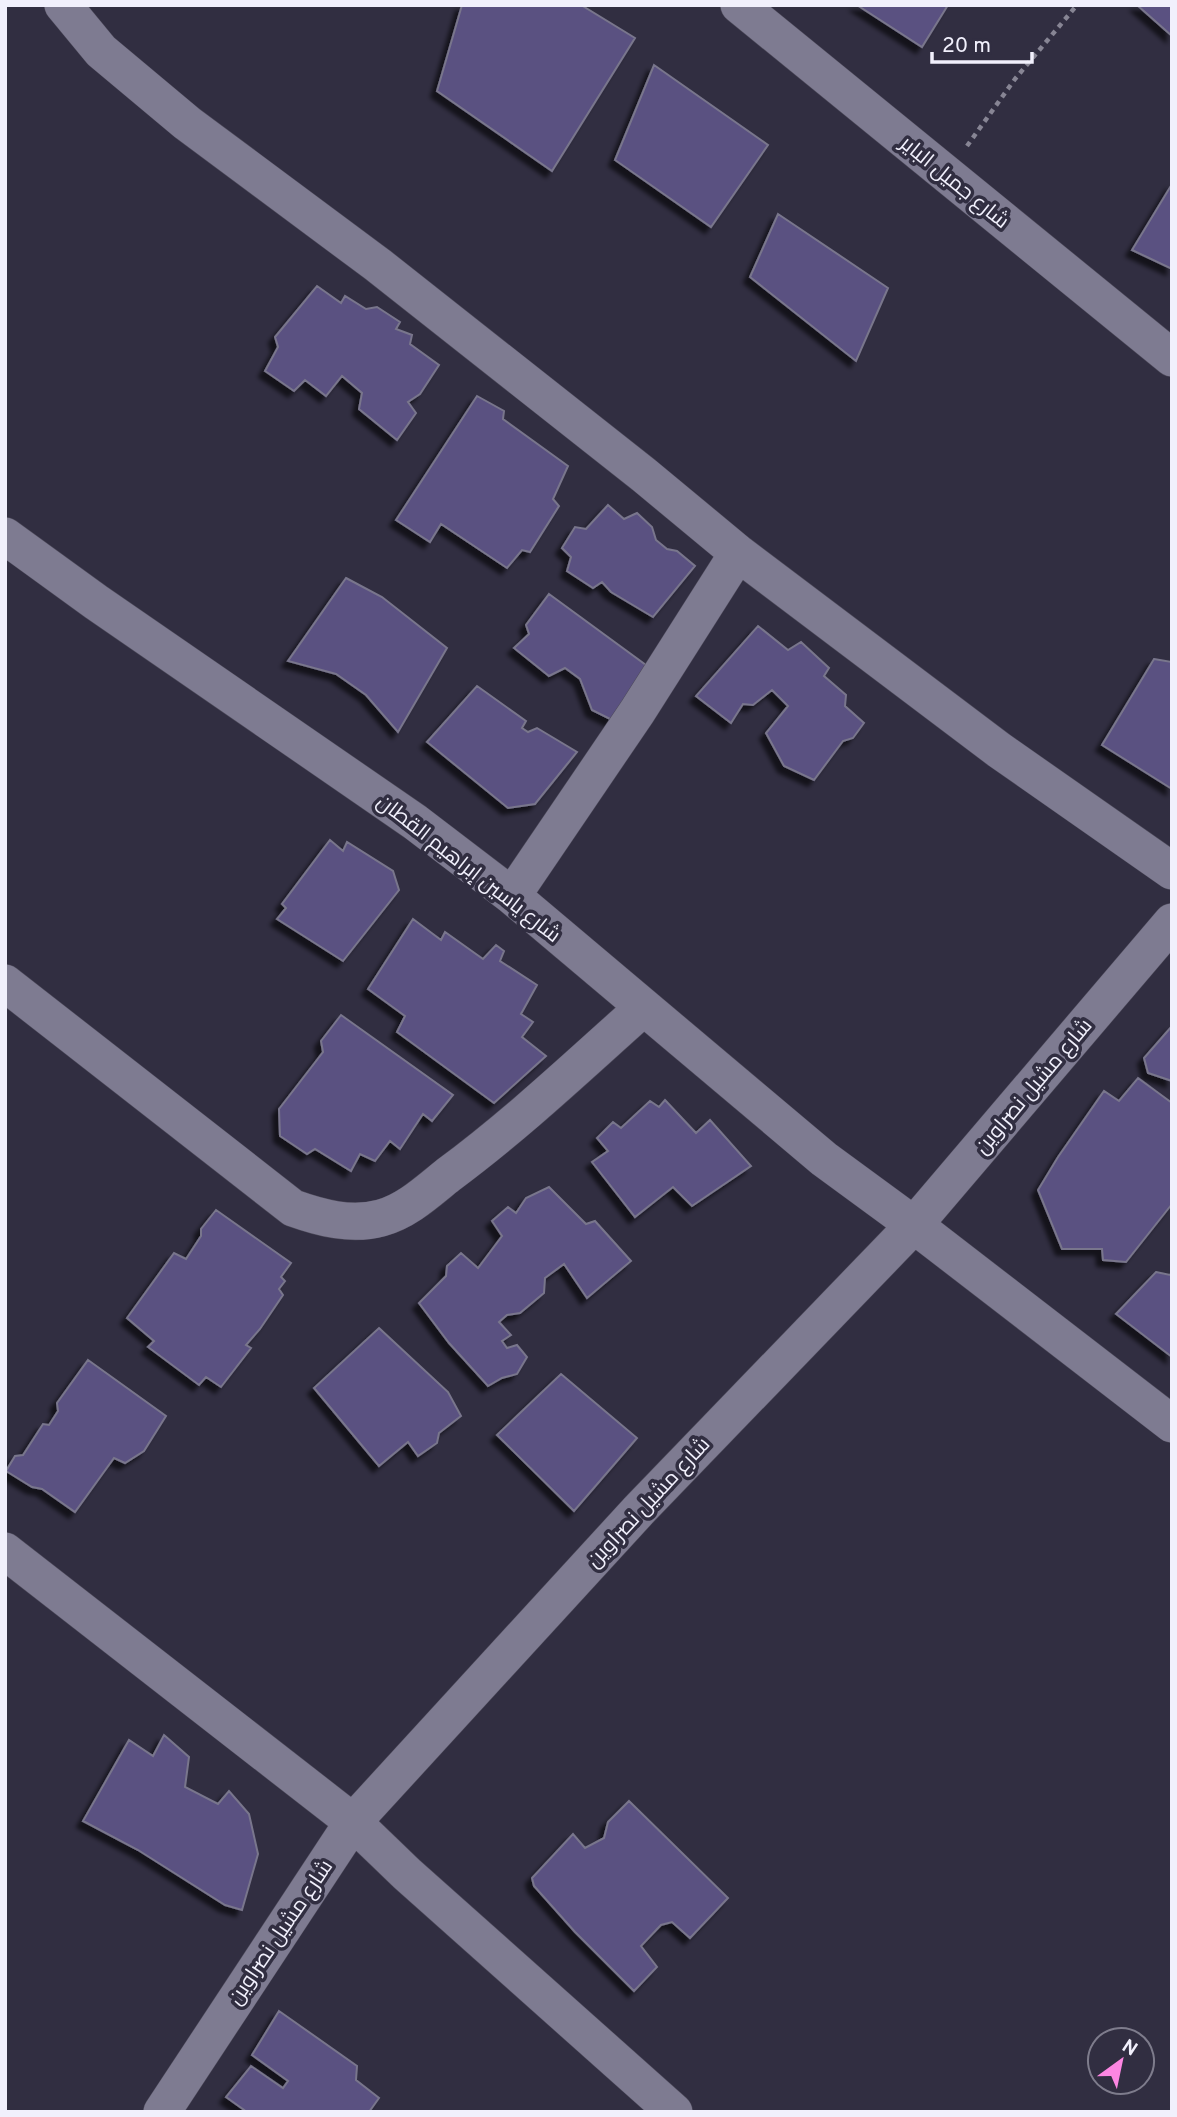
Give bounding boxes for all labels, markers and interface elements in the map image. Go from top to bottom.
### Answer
scale bar [932,21,1032,65]
text: 20 m [942,33,991,60]
street label: شارع جميل الباير [893,130,1014,235]
street label: شارع ياسين إبراهيم القطان [371,789,566,949]
street label: شارع مشيل نصراوين [969,1013,1099,1161]
street label: شارع مشيل نصراوين [581,1432,717,1574]
street label: شارع مشيل نصراوين [223,1855,340,2011]
north arrow [1086,2026,1156,2096]
text: N [1117,2035,1141,2062]

